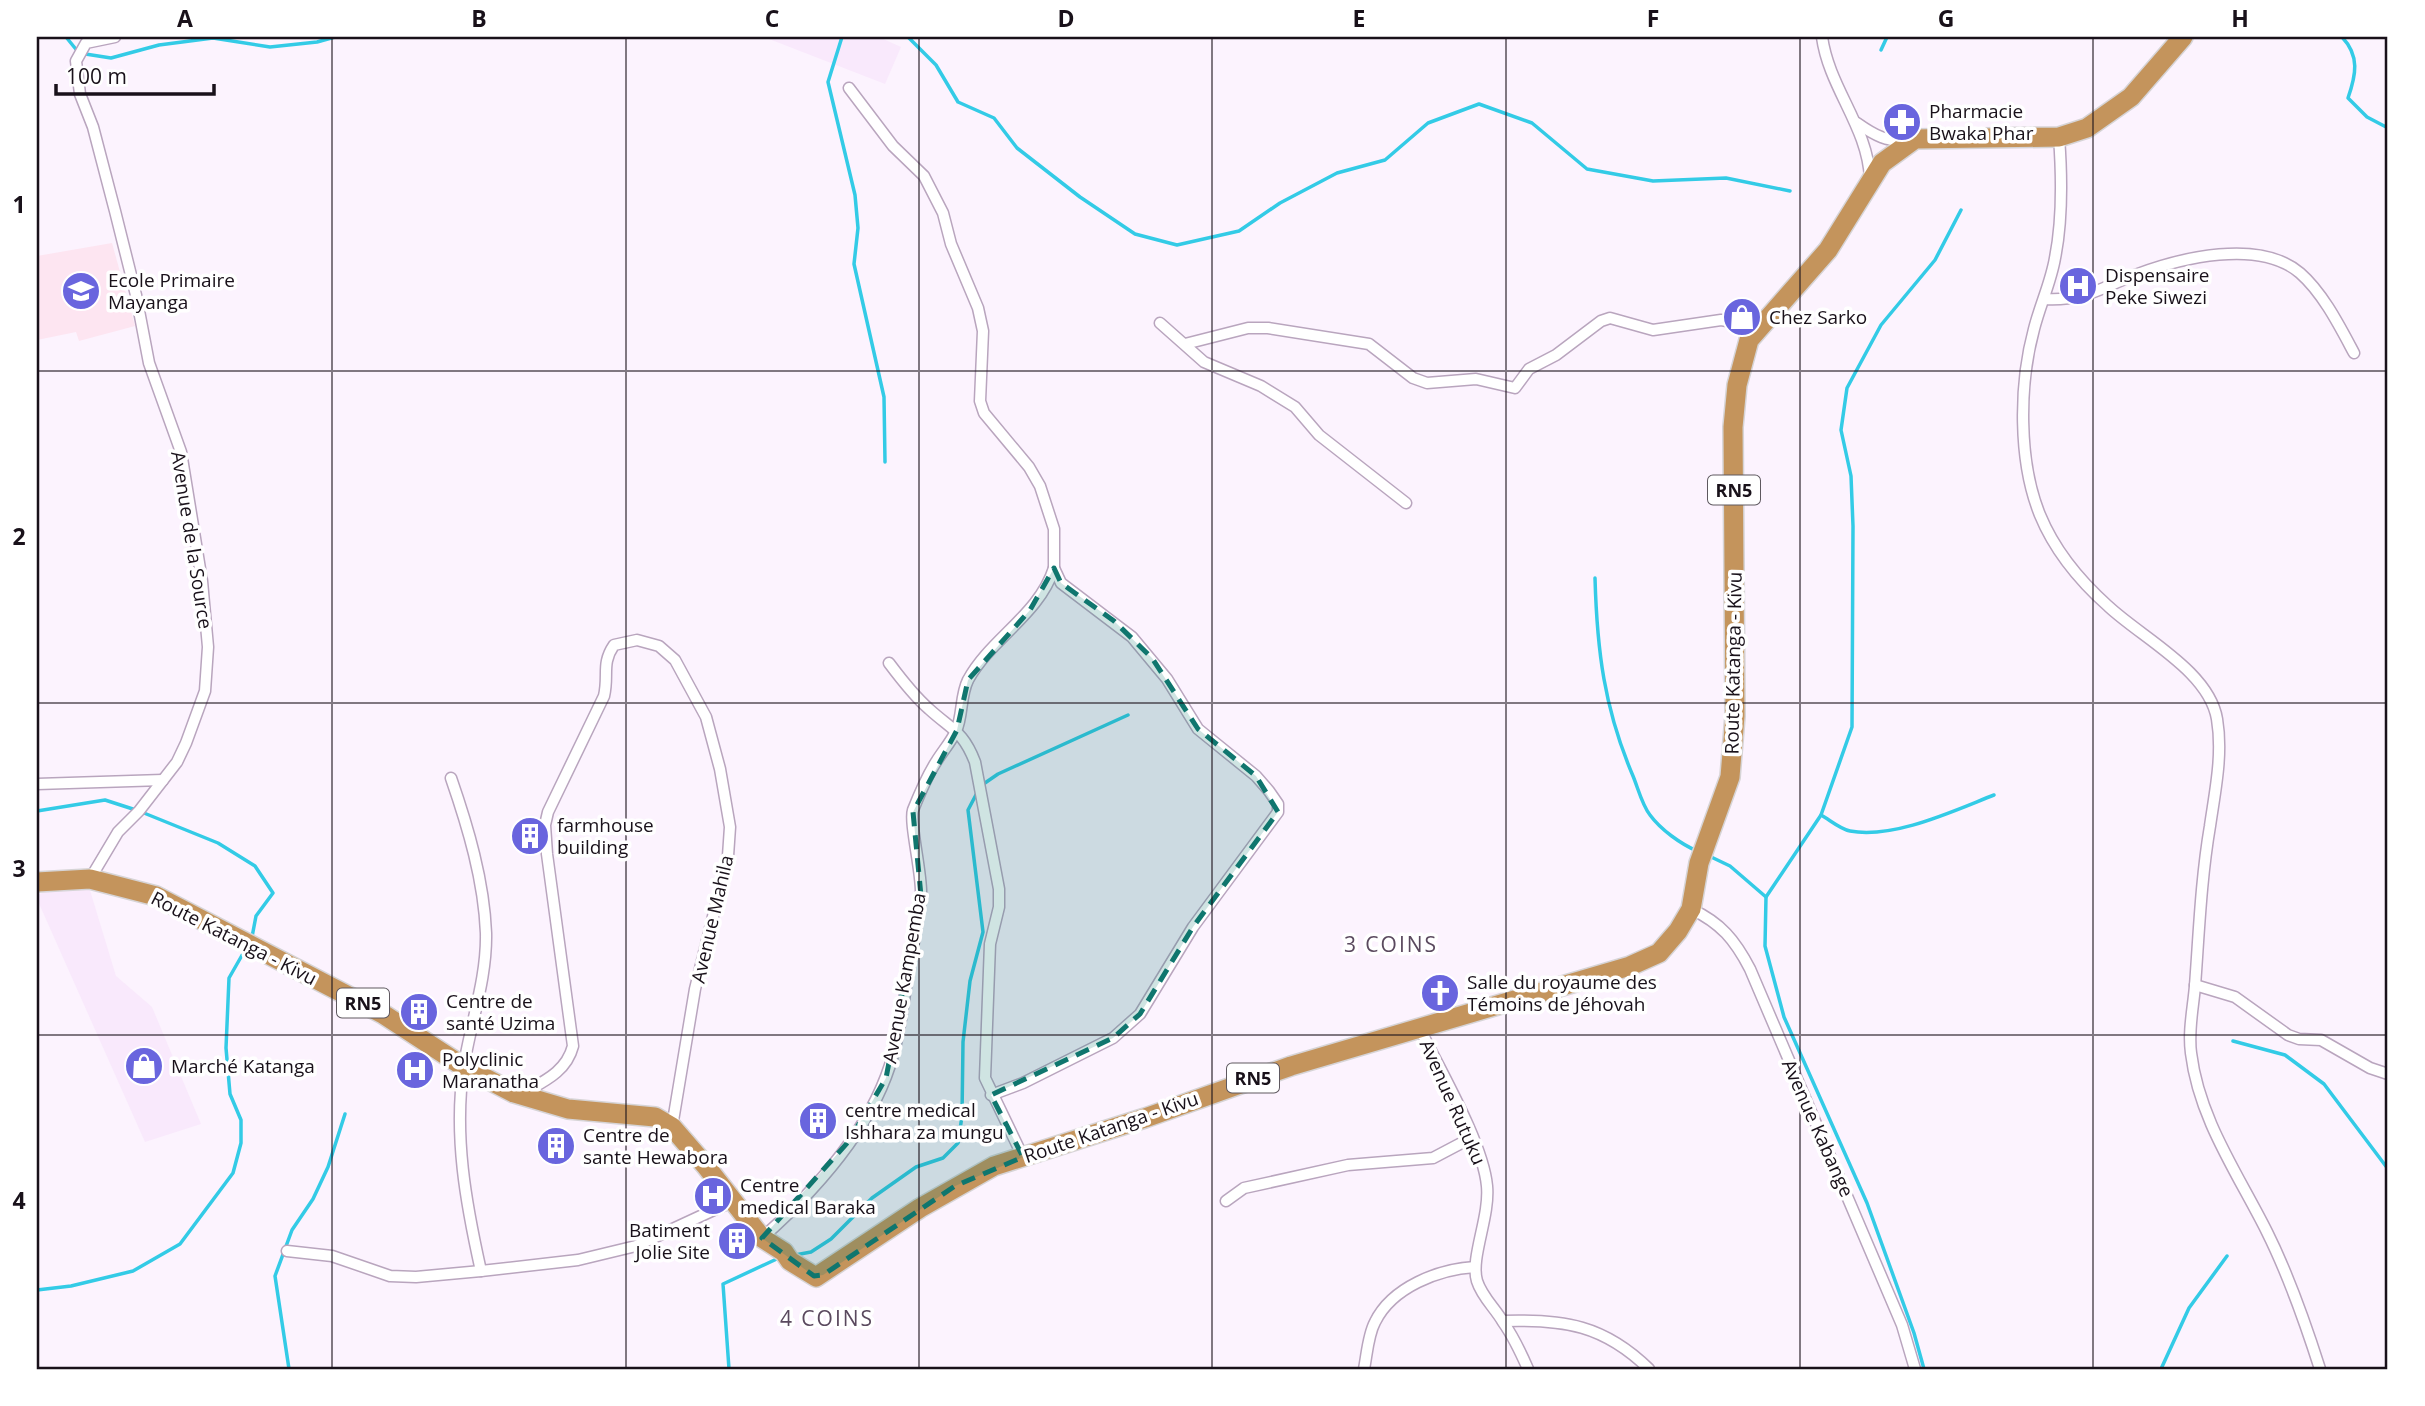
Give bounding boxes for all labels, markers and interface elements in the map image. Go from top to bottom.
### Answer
text: A [177,2,193,34]
text: B [471,2,487,34]
text: C [765,2,779,34]
text: D [1057,2,1075,34]
text: E [1353,2,1365,34]
text: F [1647,2,1659,34]
text: G [1938,2,1954,34]
text: H [2231,2,2249,34]
scale bar [56,52,214,96]
text: 100 m [66,62,127,90]
place label: Pharmacie Bwaka Phar [1929,98,2034,146]
pharmacy icon: Pharmacie Bwaka Phar [1881,101,1923,143]
text: 1 [12,188,26,220]
place label: Dispensaire Peke Siwezi [2105,262,2209,310]
hospital icon: Dispensaire Peke Siwezi [2057,265,2099,307]
place label: Ecole Primaire Mayanga [108,267,235,315]
school or university icon: Ecole Primaire Mayanga [60,270,102,312]
shop icon: Chez Sarko [1721,296,1763,338]
place label: Chez Sarko [1769,304,1867,330]
street label: Avenue de la Source [165,449,219,631]
road number: RN5 [1708,476,1760,504]
text: 2 [12,520,26,552]
street label: Route Katanga - Kivu [1718,571,1748,755]
place label: farmhouse building [557,812,654,860]
building icon: farmhouse building [509,815,551,857]
text: 3 [12,852,26,884]
street label: Avenue Mahila [685,852,739,986]
street label: Route Katanga - Kivu [147,885,321,991]
street label: Avenue Kampemba [876,891,932,1065]
district label: 3 COINS [1344,930,1438,958]
place label: Salle du royaume des Témoins de Jéhovah [1467,969,1657,1017]
church icon: Salle du royaume des Témoins de Jéhovah [1419,972,1461,1014]
road number: RN5 [337,988,389,1018]
place label: Centre de santé Uzima [446,988,555,1036]
building icon: Centre de santé Uzima [398,991,440,1033]
street label: Avenue Rutuku [1414,1035,1492,1169]
shop icon: Marché Katanga [123,1045,165,1087]
place label: Polyclinic Maranatha [442,1046,539,1094]
hospital icon: Polyclinic Maranatha [394,1049,436,1091]
place label: Marché Katanga [171,1053,315,1079]
street label: Avenue Kabange [1776,1055,1860,1201]
road number: RN5 [1227,1064,1279,1092]
street label: Route Katanga - Kivu [1020,1085,1202,1169]
place label: centre medical Ishhara za mungu [845,1097,1004,1145]
building icon: centre medical Ishhara za mungu [797,1100,839,1142]
place label: Centre de sante Hewabora [583,1122,728,1170]
building icon: Centre de sante Hewabora [535,1125,577,1167]
place label: Centre medical Baraka [740,1172,876,1220]
hospital icon: Centre medical Baraka [692,1175,734,1217]
text: 4 [12,1184,26,1216]
place label: Batiment Jolie Site [629,1217,710,1265]
building icon: Batiment Jolie Site [716,1220,758,1262]
district label: 4 COINS [780,1304,874,1332]

